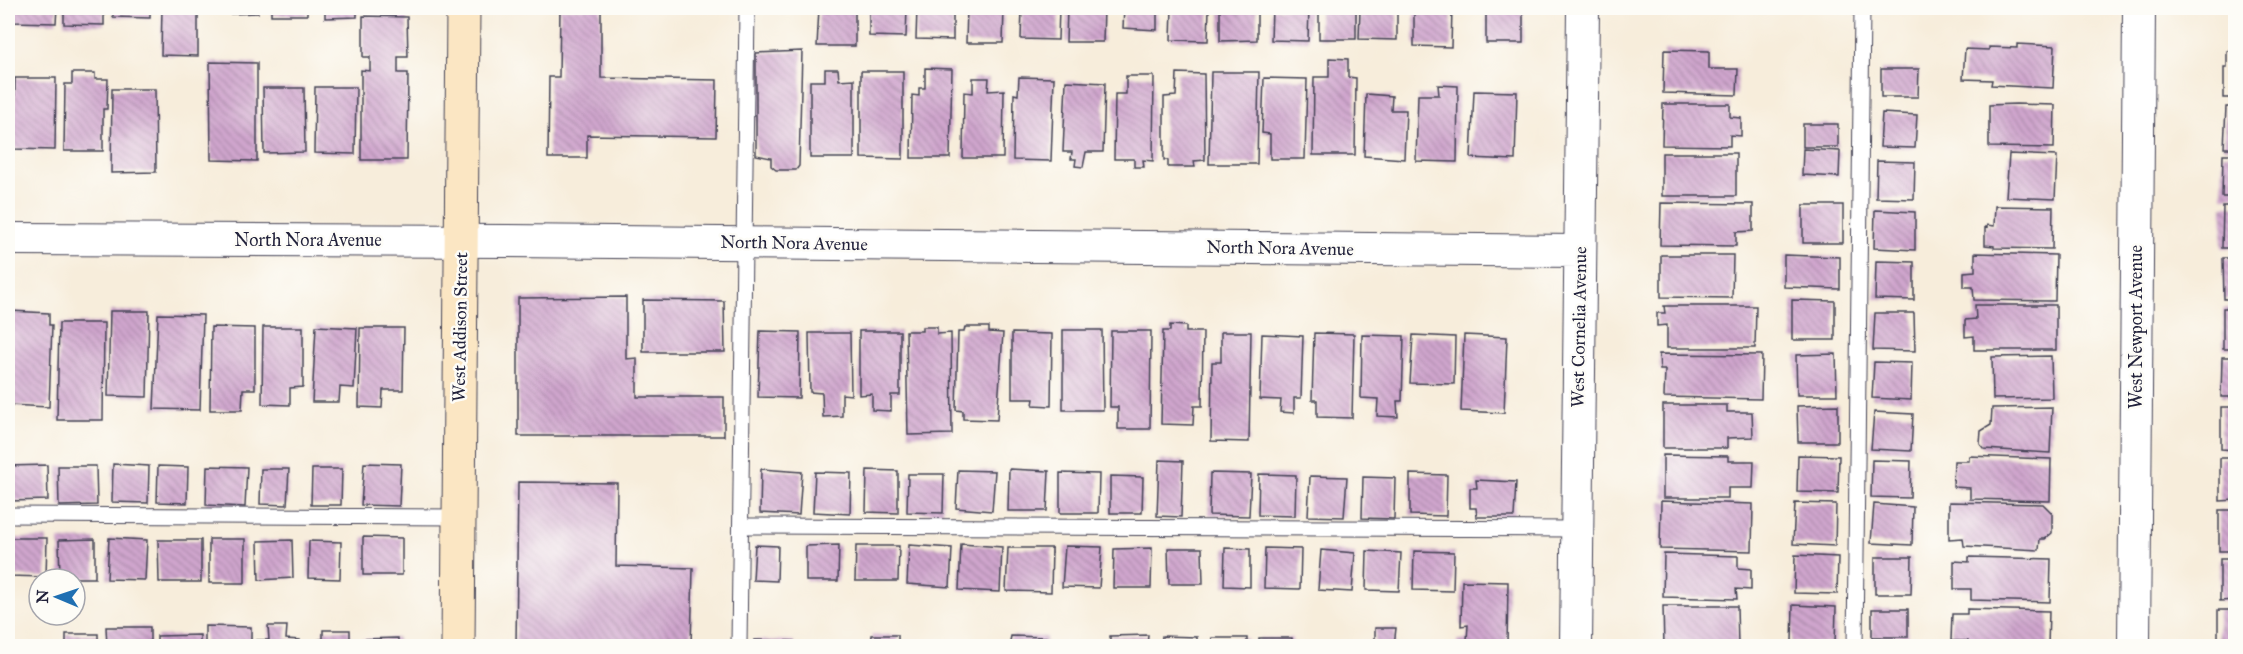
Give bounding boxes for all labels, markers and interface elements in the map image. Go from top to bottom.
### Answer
street label: North Nora Avenue [234,229,382,251]
street label: North Nora Avenue [720,231,868,255]
street label: North Nora Avenue [1206,236,1354,260]
street label: West Newport Avenue [2125,245,2147,409]
street label: West Cornelia Avenue [1567,246,1591,408]
street label: West Addison Street [448,251,472,402]
north arrow [27,567,87,627]
text: N [33,589,52,604]

